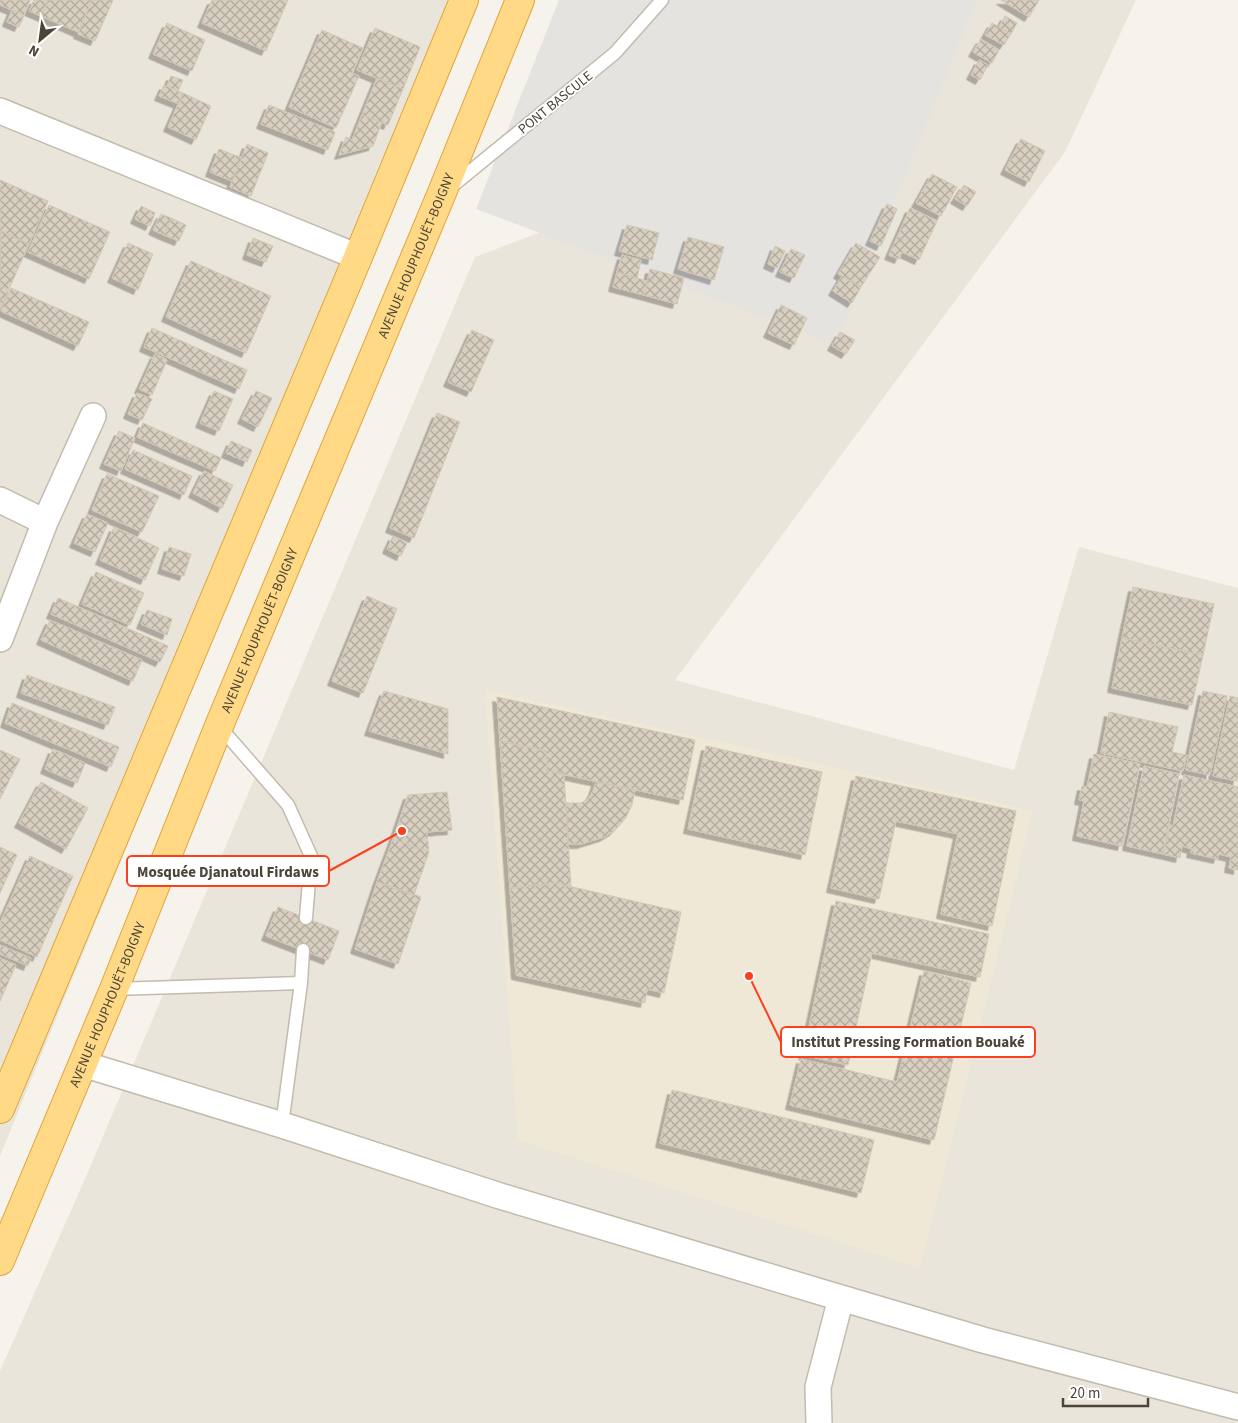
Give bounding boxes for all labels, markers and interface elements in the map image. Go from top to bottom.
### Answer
north arrow [15,15,65,65]
text: N [25,39,43,61]
street label: PONT BASCULE [514,66,597,139]
street label: AVENUE HOUPHOUËT-BOIGNY [373,170,460,341]
street label: AVENUE HOUPHOUËT-BOIGNY [217,545,303,716]
callout: Mosquée Djanatoul Firdaws [127,856,329,886]
text: Mosquée Djanatoul Firdaws [137,862,319,883]
street label: AVENUE HOUPHOUËT-BOIGNY [65,919,151,1091]
callout: Institut Pressing Formation Bouaké [781,1027,1035,1057]
text: Institut Pressing Formation Bouaké [791,1032,1025,1053]
scale bar [1063,1376,1148,1408]
text: 20 m [1070,1383,1100,1404]

